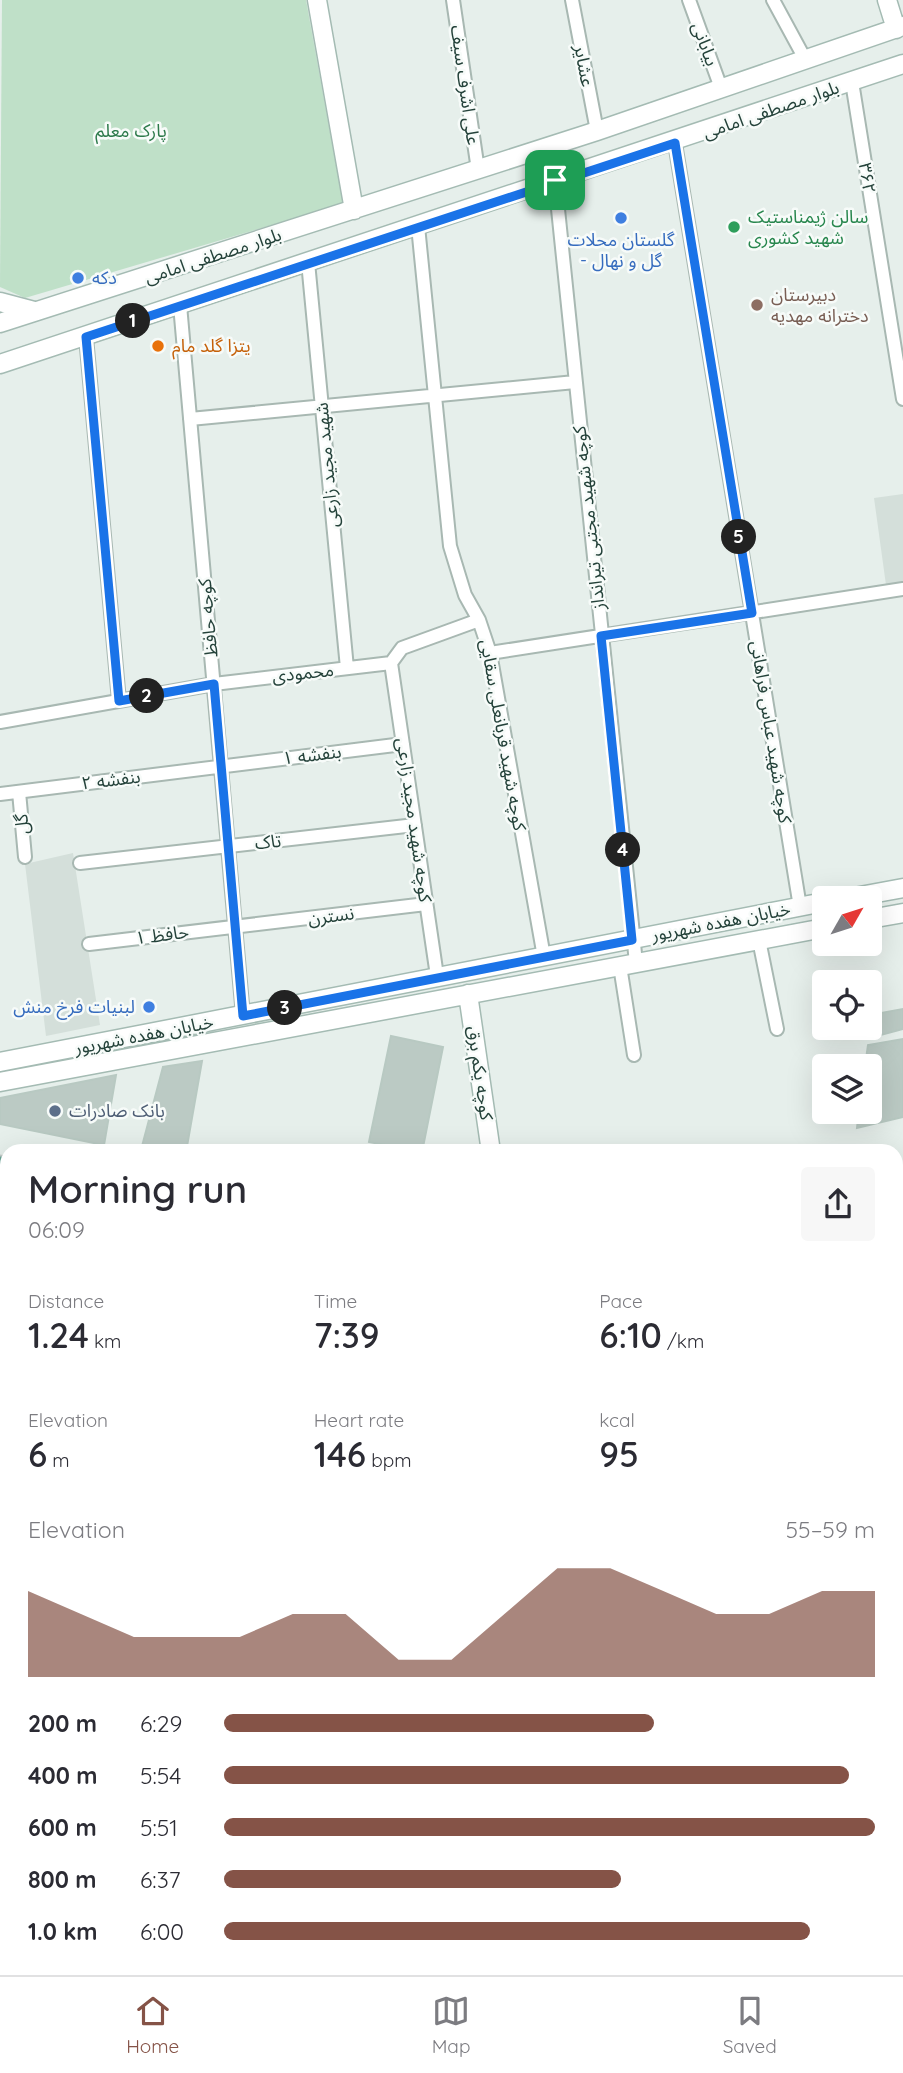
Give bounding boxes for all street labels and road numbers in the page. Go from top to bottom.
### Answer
street label: بیابانی [687,19,724,69]
street label: علی اشرف سیف [446,24,485,146]
street label: عشایر [569,42,599,89]
street label: بلوار مصطفی امامی [700,75,842,144]
street label: ۳۶۲ [854,161,881,195]
street label: بلوار مصطفی امامی [141,223,284,288]
street label: شهید مجید زارعی [310,402,343,529]
street label: کوچه شهید مجتبی تیرانداز [567,424,610,612]
street label: کوچه حافظ [193,577,222,658]
street label: کوچه شهید قربانعلی سقایی [475,637,532,833]
street label: کوچه شهید عباس فراهانی [746,639,797,825]
street label: محمودی [271,658,335,687]
street label: کوچه شهید مجید زارعی [392,736,437,904]
street label: بنفشه ۱ [281,739,343,770]
street label: بنفشه ۲ [80,764,142,795]
street label: گل [9,812,34,835]
street label: تاک [254,829,282,854]
street label: خیابان هفده شهریور [648,897,792,946]
street label: نسترن [307,901,355,930]
street label: حافظ ۱ [134,920,190,949]
street label: خیابان هفده شهریور [71,1010,215,1059]
street label: کوچه یکم برق [461,1024,499,1122]

